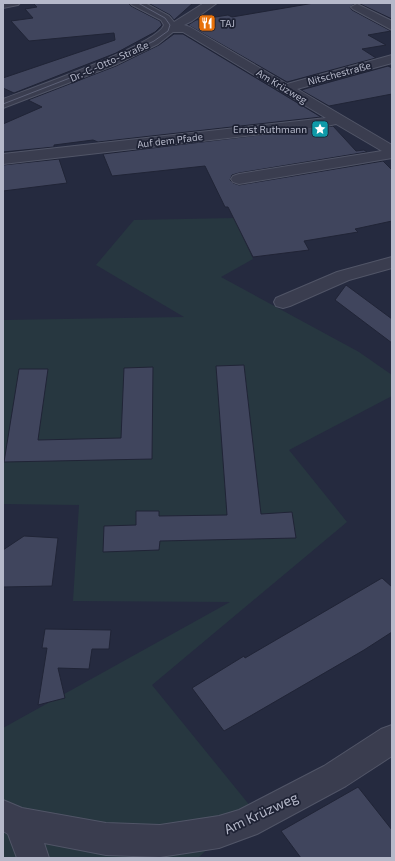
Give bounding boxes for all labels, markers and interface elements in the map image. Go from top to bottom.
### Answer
restaurant icon: TAJ [197,13,217,33]
place label: TAJ [220,17,235,29]
street label: Dr.-C.-Otto-Straße [68,38,150,84]
street label: Nitschestraße [306,59,372,87]
street label: Am Krüzweg [254,66,310,106]
place icon: Ernst Ruthmann [310,119,330,139]
place label: Ernst Ruthmann [233,123,307,135]
street label: Auf dem Pfade [136,130,204,150]
street label: Am Krüzweg [221,788,301,837]

